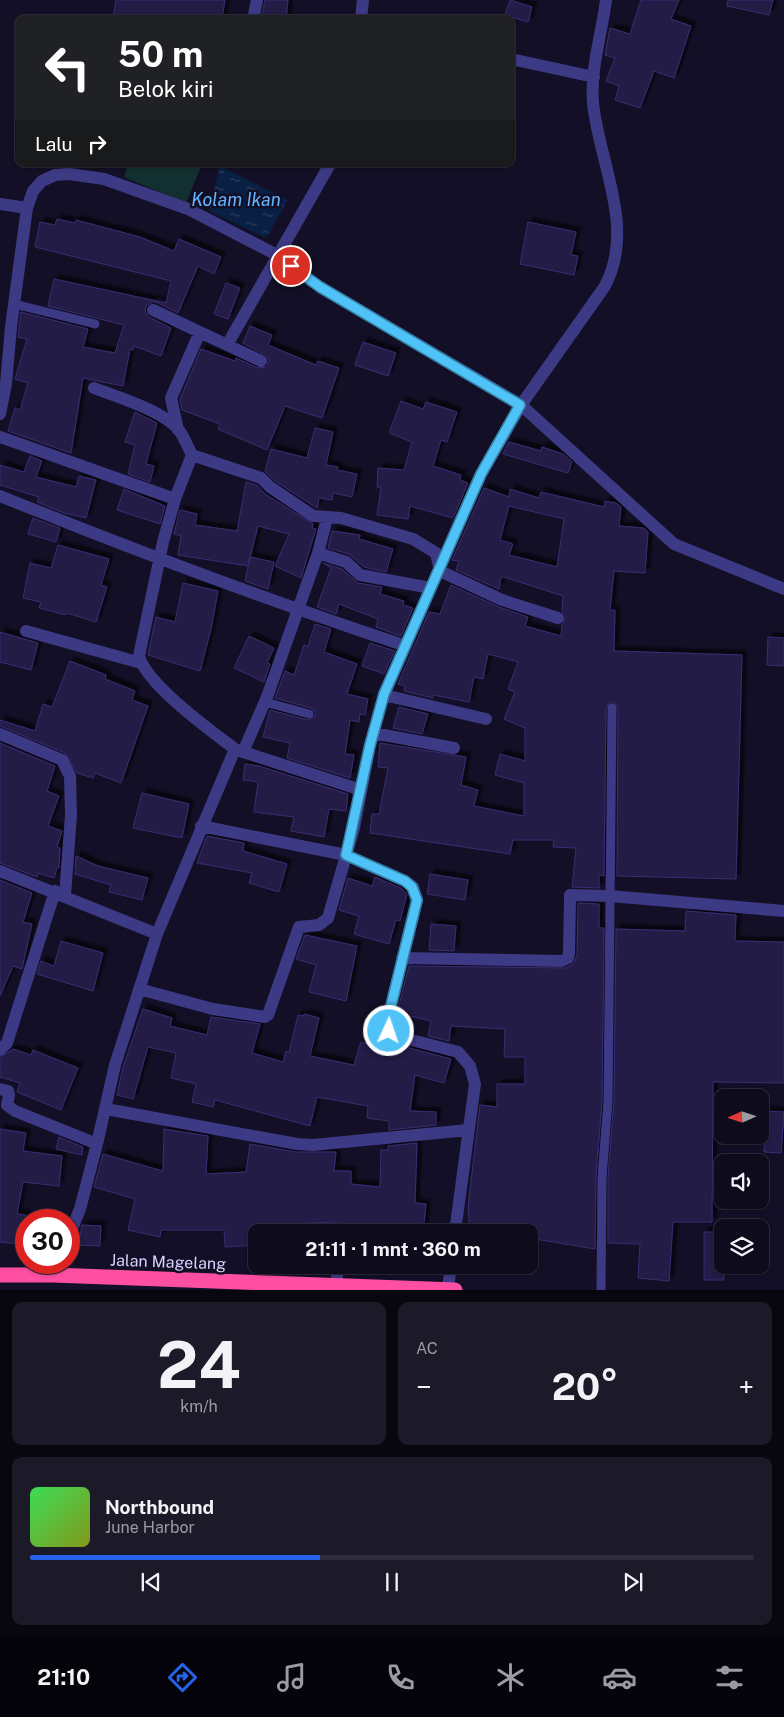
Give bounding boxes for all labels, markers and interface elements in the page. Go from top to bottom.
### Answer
text: 50 m [118,34,203,75]
icon: left [35,35,100,100]
text: Belok kiri [118,76,214,102]
icon: right [83,130,111,158]
text: Lalu [35,133,73,155]
water label: Kolam Ikan [191,189,281,210]
pin [270,245,312,287]
icon: arrive [277,252,305,280]
position arrow [362,1004,414,1056]
north arrow [714,1089,769,1144]
map controls [714,1089,769,1274]
button: sound [714,1154,769,1209]
speed limit sign: 30 [15,1209,80,1274]
button: layers [714,1219,769,1274]
text: 21:11 · 1 mnt · 360 m [305,1238,481,1260]
street label: Jalan Magelang [110,1250,226,1274]
text: 24 [157,1326,241,1403]
text: AC [416,1339,438,1358]
text: 20° [552,1364,618,1409]
text: − [416,1370,432,1403]
text: + [738,1370,754,1403]
text: km/h [180,1397,218,1416]
text: Northbound [105,1496,214,1518]
text: June Harbor [105,1518,195,1537]
icon: previous [137,1568,165,1596]
icon: pause [378,1568,406,1596]
icon: next [619,1568,647,1596]
icon: directions [165,1660,200,1695]
icon: music [274,1660,309,1695]
icon: phone [383,1660,418,1695]
icon: climate [493,1660,528,1695]
icon: car [602,1660,637,1695]
icon: filters [712,1660,747,1695]
text: 21:10 [37,1664,90,1690]

